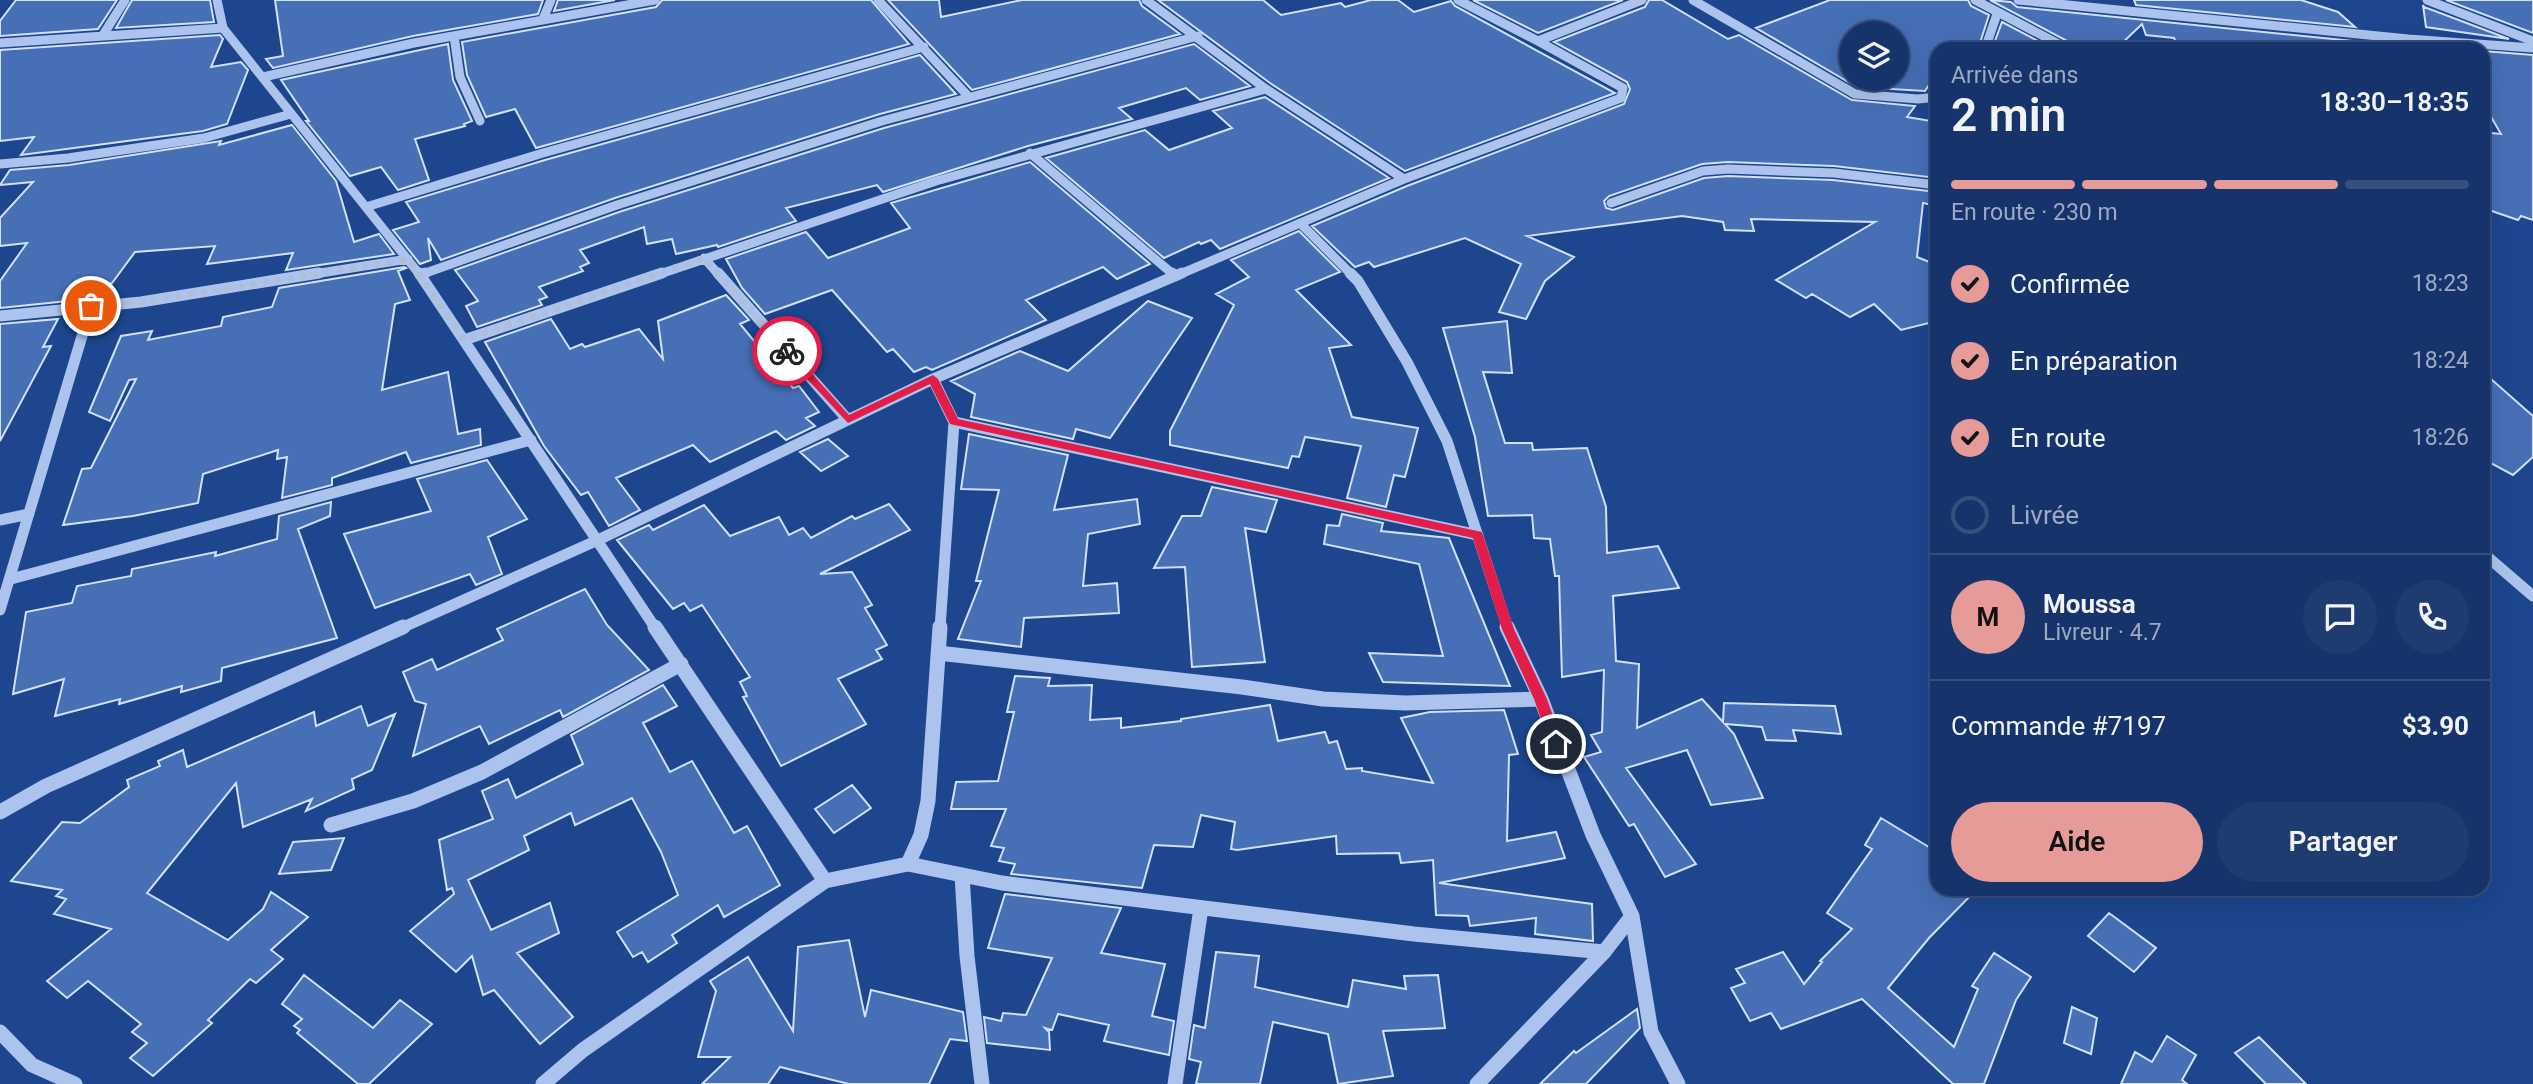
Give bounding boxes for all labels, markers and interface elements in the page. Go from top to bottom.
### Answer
map controls [1839,21,1909,91]
button: layers [1839,21,1909,91]
text: Arrivée dans [1951,62,2078,89]
text: 18:30–18:35 [2319,87,2469,117]
text: 2 min [1951,88,2066,142]
text: En route · 230 m [1951,199,2118,226]
icon: check [1951,265,1989,303]
text: Confirmée [2010,269,2130,299]
text: 18:23 [2412,270,2469,297]
pin [61,276,121,336]
icon: bag [72,287,110,325]
courier [752,316,822,386]
icon: bike [768,332,806,370]
icon: check [1951,342,1989,380]
text: En préparation [2010,346,2178,376]
text: 18:24 [2412,347,2469,374]
icon: check [1951,419,1989,457]
text: En route [2010,423,2106,453]
text: 18:26 [2412,424,2469,451]
text: Livrée [2010,500,2079,530]
button: chat [2303,580,2377,654]
button: phone [2395,580,2469,654]
text: Moussa [2043,589,2136,619]
text: M [1977,602,1999,632]
text: Livreur · 4.7 [2043,619,2162,646]
text: Commande #7197 [1951,711,2166,741]
text: $3.90 [2402,711,2469,741]
pin [1526,714,1586,774]
icon: home [1537,725,1575,763]
button: Aide [1951,802,2203,882]
button: Partager [2217,802,2469,882]

